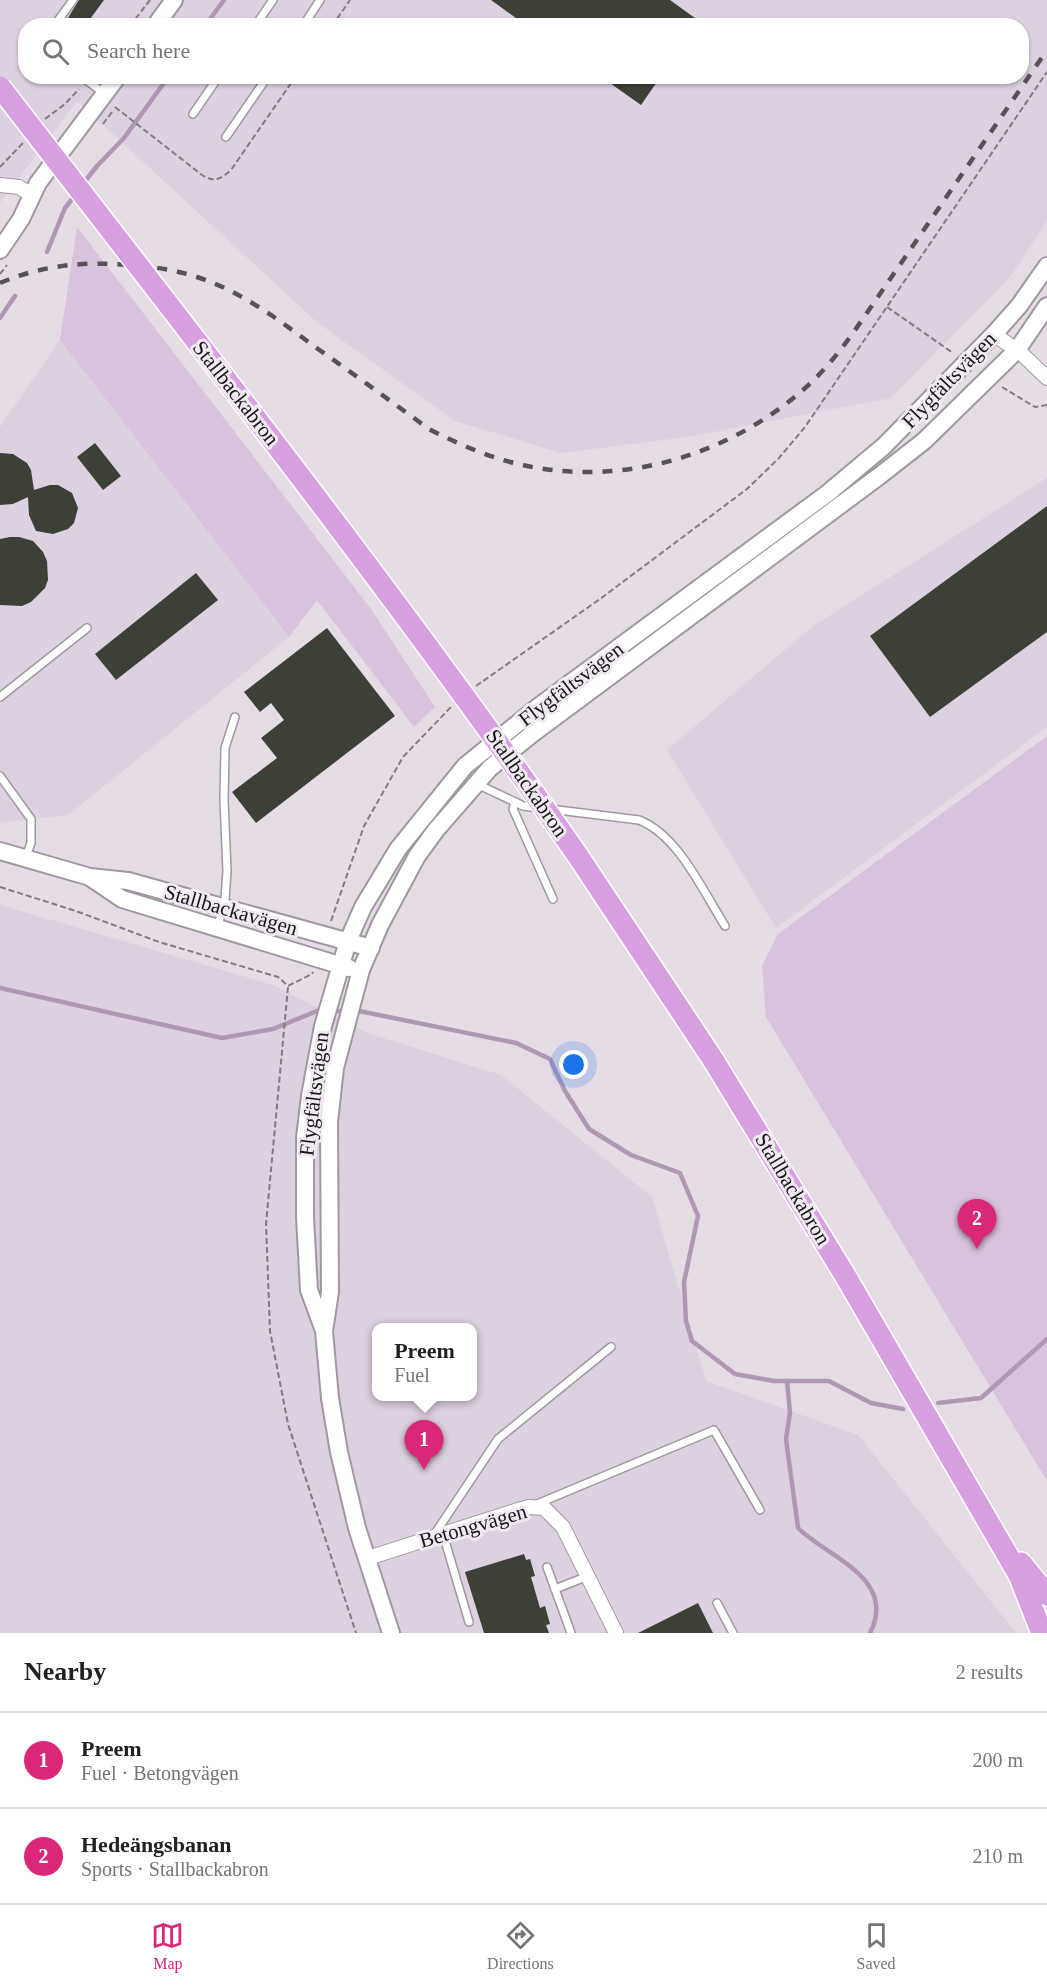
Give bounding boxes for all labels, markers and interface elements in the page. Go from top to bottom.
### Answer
search box [18,18,1029,84]
icon: search [39,35,72,68]
text: Search here [87,38,190,63]
street label: Flygfältsvägen [897,326,1001,433]
street label: Stallbackabron [188,336,285,450]
street label: Flygfältsvägen [514,637,628,731]
street label: Stallbackabron [481,725,573,842]
street label: Stallbackavägen [162,879,301,941]
street label: Flygfältsvägen [294,1030,334,1157]
your location [559,1050,588,1079]
street label: Stallbackabron [750,1129,836,1250]
pin: 2 [958,1200,996,1249]
popup [372,1323,477,1401]
text: Preem [394,1338,455,1363]
text: Fuel [394,1364,430,1386]
pin: 1 [404,1420,444,1470]
street label: Betongvägen [416,1499,530,1553]
text: Nearby [24,1657,106,1686]
text: 2 results [956,1661,1023,1683]
text: Preem [81,1736,142,1761]
text: 1 [39,1749,49,1771]
text: 200 m [972,1749,1023,1771]
text: Fuel · Betongvägen [81,1762,239,1784]
text: Hedeängsbanan [81,1832,231,1857]
text: 2 [39,1845,49,1867]
text: 210 m [972,1845,1023,1867]
text: Sports · Stallbackabron [81,1858,269,1880]
tab: Map [151,1919,184,1973]
tab: Directions [487,1919,554,1973]
tab: Saved [856,1919,896,1973]

